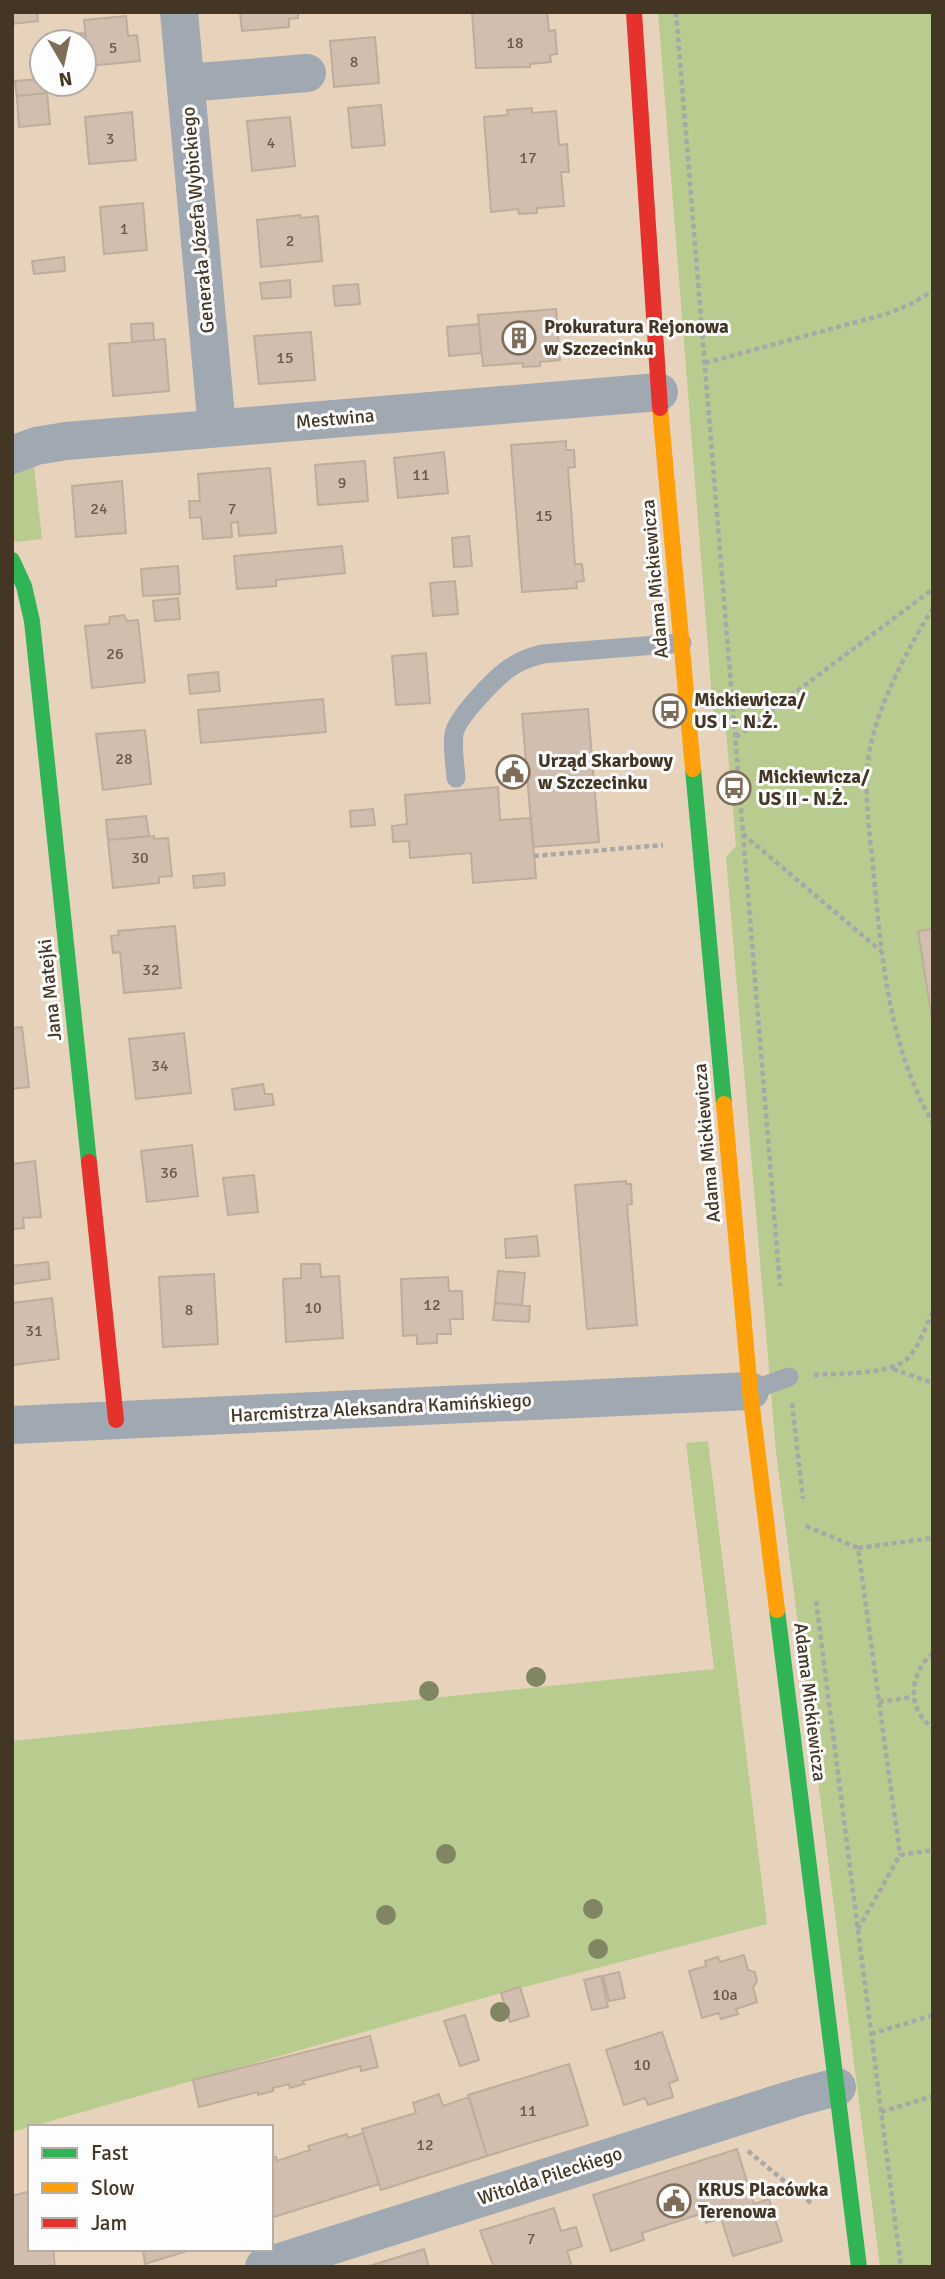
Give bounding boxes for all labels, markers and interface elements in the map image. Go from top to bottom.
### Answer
north arrow [28,28,98,98]
house number: 18 [506,33,524,53]
house number: 5 [109,38,117,58]
house number: 8 [350,52,358,72]
text: N [57,66,74,92]
street label: Generała Józefa Wybickiego [176,106,220,334]
house number: 3 [106,129,114,149]
house number: 4 [267,133,276,153]
house number: 17 [519,148,537,168]
house number: 1 [120,219,128,239]
house number: 2 [286,231,294,251]
place label: Prokuratura Rejonowa w Szczecinku [544,315,729,361]
building icon: Prokuratura Rejonowa w Szczecinku [500,319,538,357]
house number: 15 [276,348,294,368]
street label: Mestwina [295,404,375,434]
house number: 11 [412,465,430,485]
house number: 9 [338,473,346,493]
street label: Adama Mickiewicza [636,498,674,660]
house number: 24 [90,499,108,519]
house number: 7 [228,499,236,519]
house number: 15 [535,506,553,526]
house number: 26 [106,644,124,664]
place label: Mickiewicza/ US I - N.Ż. [694,688,806,734]
bus stop icon: Mickiewicza/ US I - N.Ż. [651,692,689,730]
house number: 28 [115,749,133,769]
place label: Urząd Skarbowy w Szczecinku [538,749,673,795]
public building icon: Urząd Skarbowy w Szczecinku [494,753,532,791]
place label: Mickiewicza/ US II - N.Ż. [758,765,870,811]
bus stop icon: Mickiewicza/ US II - N.Ż. [715,769,753,807]
house number: 30 [131,848,149,868]
street label: Jana Matejki [33,938,67,1042]
house number: 32 [142,960,160,980]
house number: 34 [151,1056,169,1076]
street label: Adama Mickiewicza [688,1062,726,1224]
house number: 36 [160,1163,178,1183]
house number: 12 [423,1295,441,1315]
house number: 10 [304,1298,322,1318]
house number: 8 [185,1300,193,1320]
house number: 31 [25,1321,43,1341]
street label: Harcmistrza Aleksandra Kamińskiego [230,1388,532,1428]
street label: Adama Mickiewicza [788,1621,832,1783]
house number: 10a [712,1985,738,2005]
house number: 10 [633,2055,651,2075]
house number: 11 [519,2101,537,2121]
legend [28,2125,273,2251]
house number: 12 [416,2135,434,2155]
text: Fast [91,2140,128,2166]
street label: Witolda Pileckiego [475,2141,625,2211]
text: Slow [91,2175,135,2201]
place label: KRUS Placówka Terenowa [698,2178,829,2224]
public building icon: KRUS Placówka Terenowa [655,2182,693,2220]
text: Jam [91,2210,127,2236]
house number: 7 [527,2229,535,2249]

